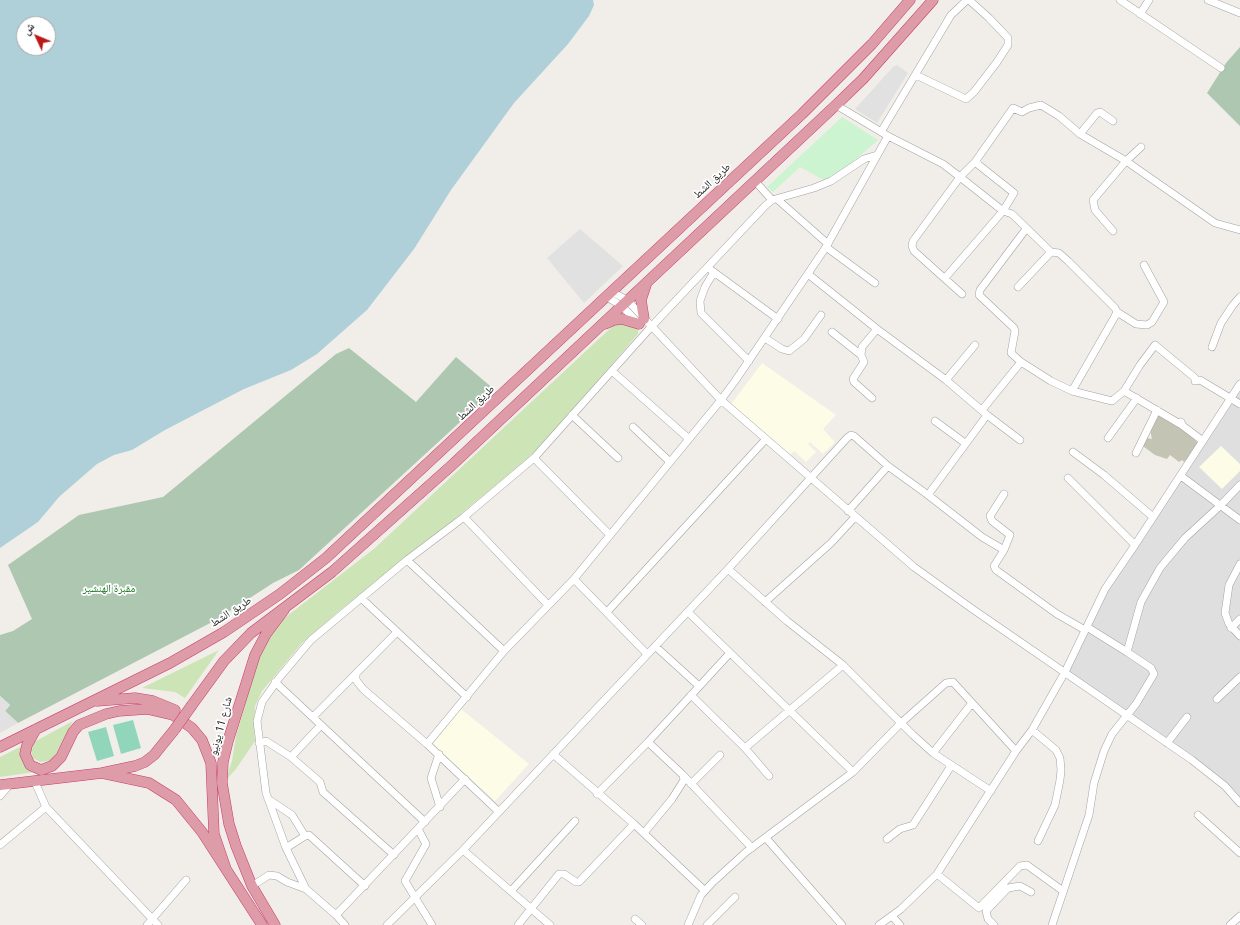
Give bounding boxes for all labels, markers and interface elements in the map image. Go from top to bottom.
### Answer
north arrow [16,16,56,56]
text: ش [18,19,37,37]
street label: طريق الشط [691,160,733,202]
street label: طريق الشط [455,382,497,424]
park label: مقبرة الهنشير [83,582,135,596]
street label: طريق الشط [208,594,254,630]
street label: شارع 11 يونيو [207,695,235,757]

